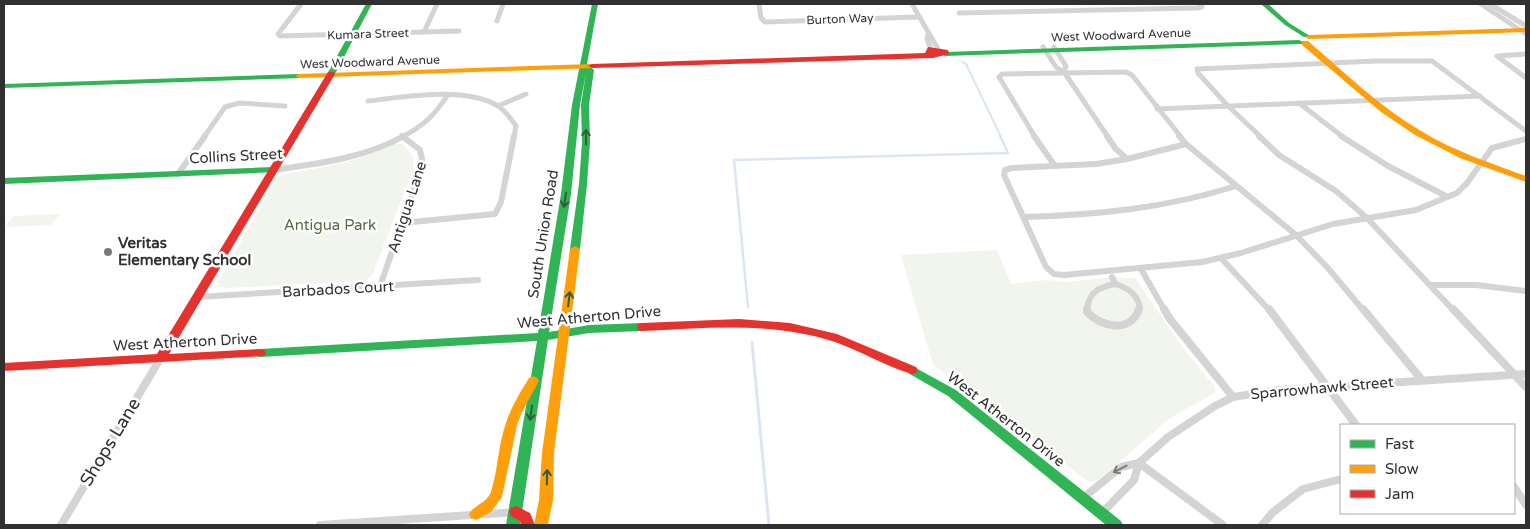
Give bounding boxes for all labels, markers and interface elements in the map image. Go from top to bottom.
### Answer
street label: Burton Way [806,11,874,27]
street label: Kumara Street [327,26,410,42]
street label: West Woodward Avenue [1051,26,1191,44]
street label: West Woodward Avenue [300,53,440,71]
one-way arrow [581,129,591,146]
street label: Collins Street [189,145,283,167]
street label: Antigua Lane [384,159,430,255]
street label: South Union Road [524,168,562,300]
one-way arrow [559,192,569,208]
park label: Antigua Park [284,216,376,234]
place label: Veritas Elementary School [118,234,251,270]
marker: Veritas Elementary School [102,246,114,258]
street label: Barbados Court [282,277,395,301]
one-way arrow [564,291,574,307]
street label: West Atherton Drive [516,302,662,332]
street label: West Atherton Drive [112,329,258,355]
street label: West Atherton Drive [944,367,1068,471]
street label: Sparrowhawk Street [1250,373,1394,403]
street label: Shops Lane [75,394,145,490]
one-way arrow [526,404,536,420]
legend [1340,424,1515,514]
text: Fast [1385,435,1415,453]
text: Slow [1385,460,1419,478]
one-way arrow [1113,465,1128,475]
one-way arrow [543,469,552,485]
text: Jam [1385,485,1414,503]

